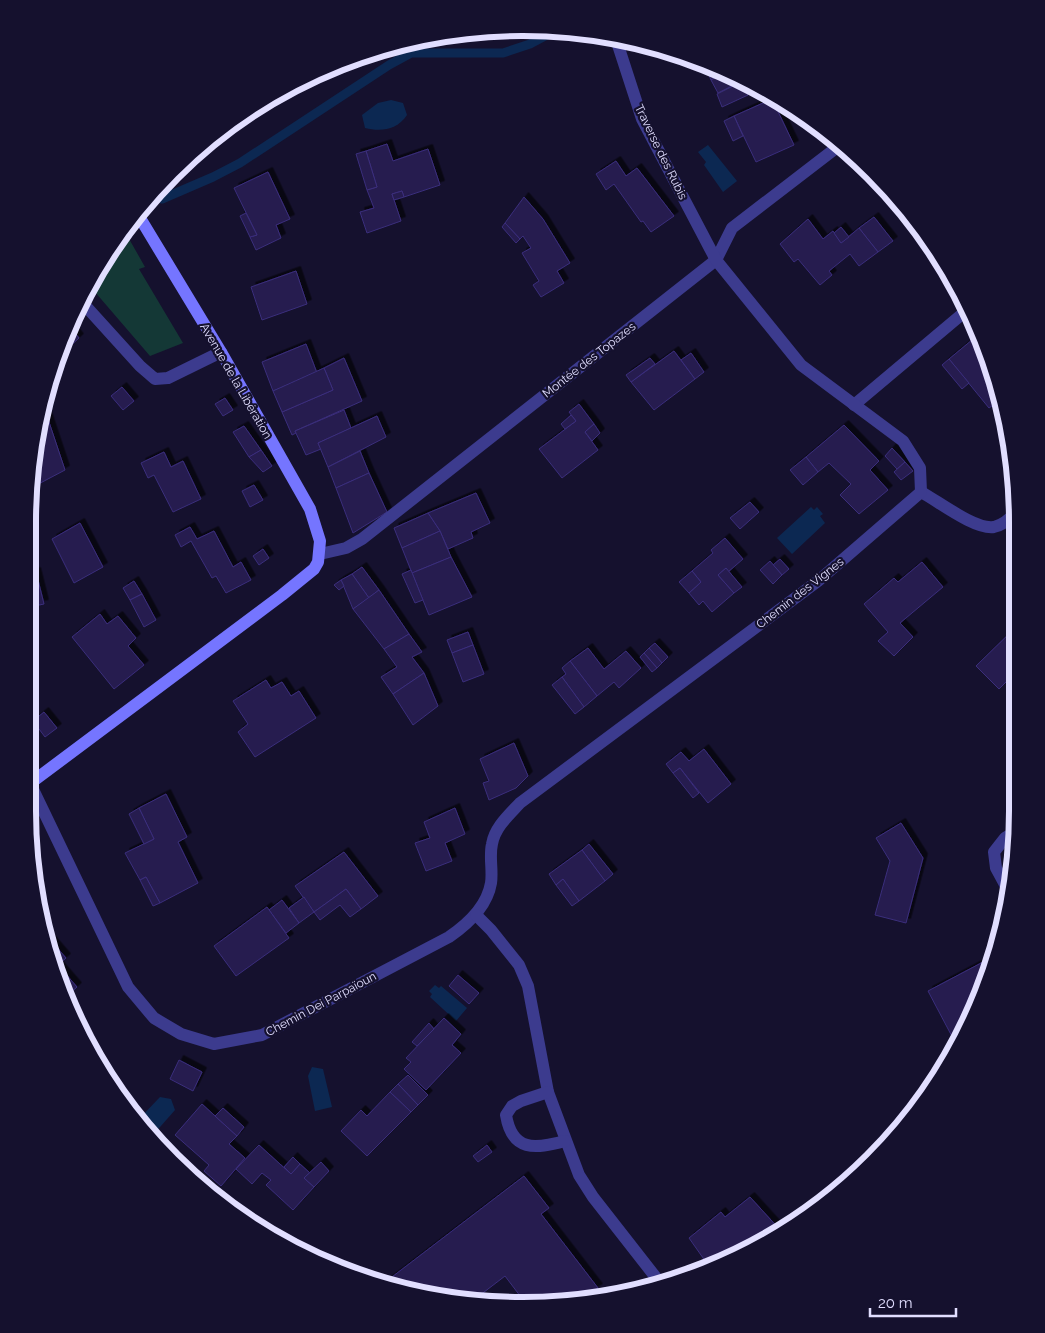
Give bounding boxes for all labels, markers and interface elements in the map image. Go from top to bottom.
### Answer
street label: Traverse des Rubis [632,102,690,202]
street label: Montée des Topazes [540,319,638,401]
street label: Avenue de la Libération [197,321,275,441]
street label: Chemin des Vignes [754,554,847,631]
street label: Chemin Dei Parpaïoun [263,969,379,1039]
scale bar [870,1286,956,1318]
text: 20 m [878,1294,913,1312]

